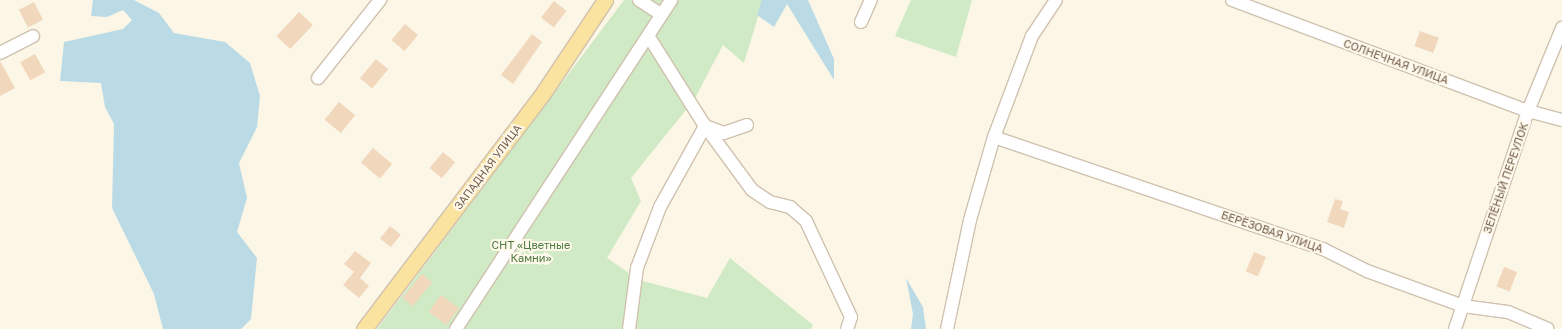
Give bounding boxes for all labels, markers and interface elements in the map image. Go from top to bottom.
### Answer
street label: СОЛНЕЧНАЯ УЛИЦА [1342,37,1450,87]
street label: ЗЕЛЁНЫЙ ПЕРЕУЛОК [1481,121,1531,235]
street label: ЗАПАДНАЯ УЛИЦА [452,122,524,212]
street label: БЕРЁЗОВАЯ УЛИЦА [1219,208,1325,256]
park label: СНТ «Цветные Камни» [492,239,570,265]

